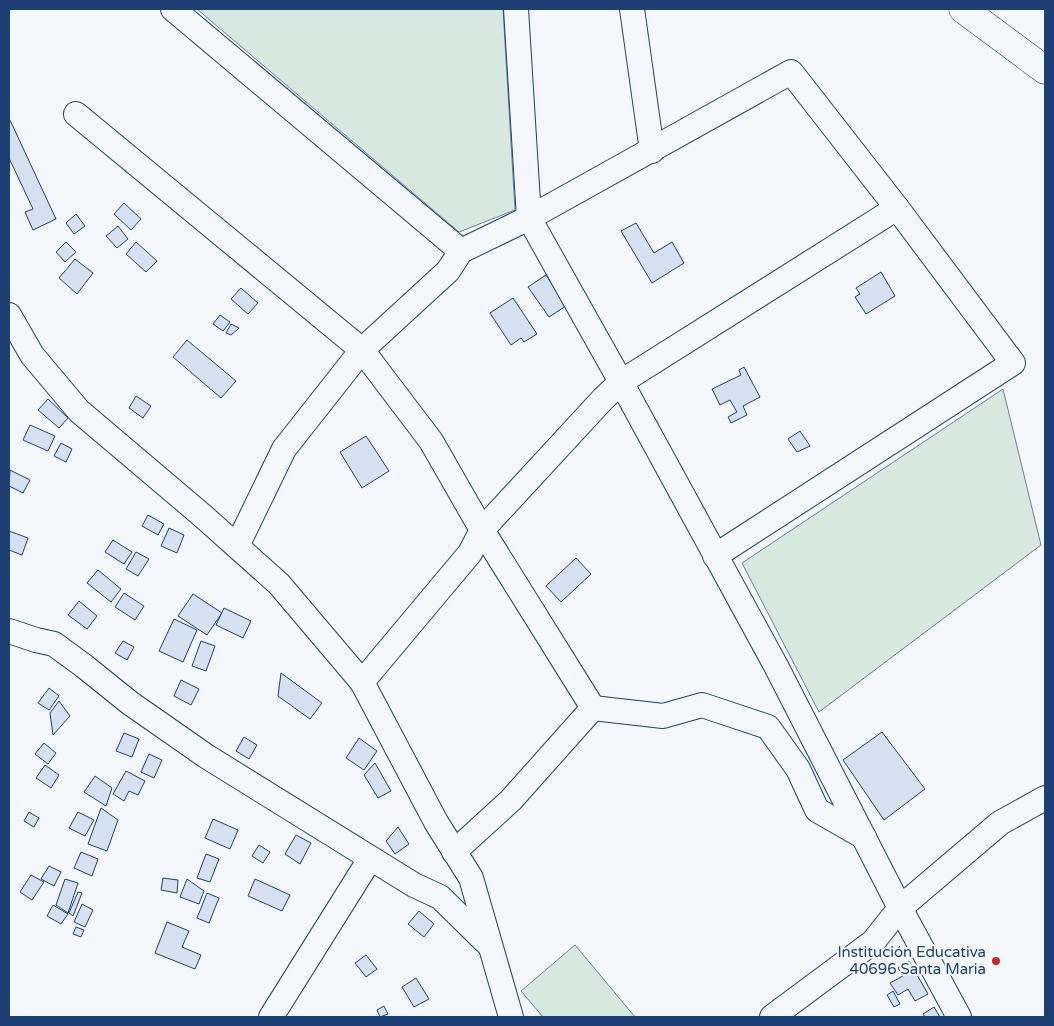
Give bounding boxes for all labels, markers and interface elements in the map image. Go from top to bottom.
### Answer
place label: Institución Educativa 40696 Santa Maria [837,943,986,978]
marker: Institución Educativa 40696 Santa Maria [990,955,1002,967]

